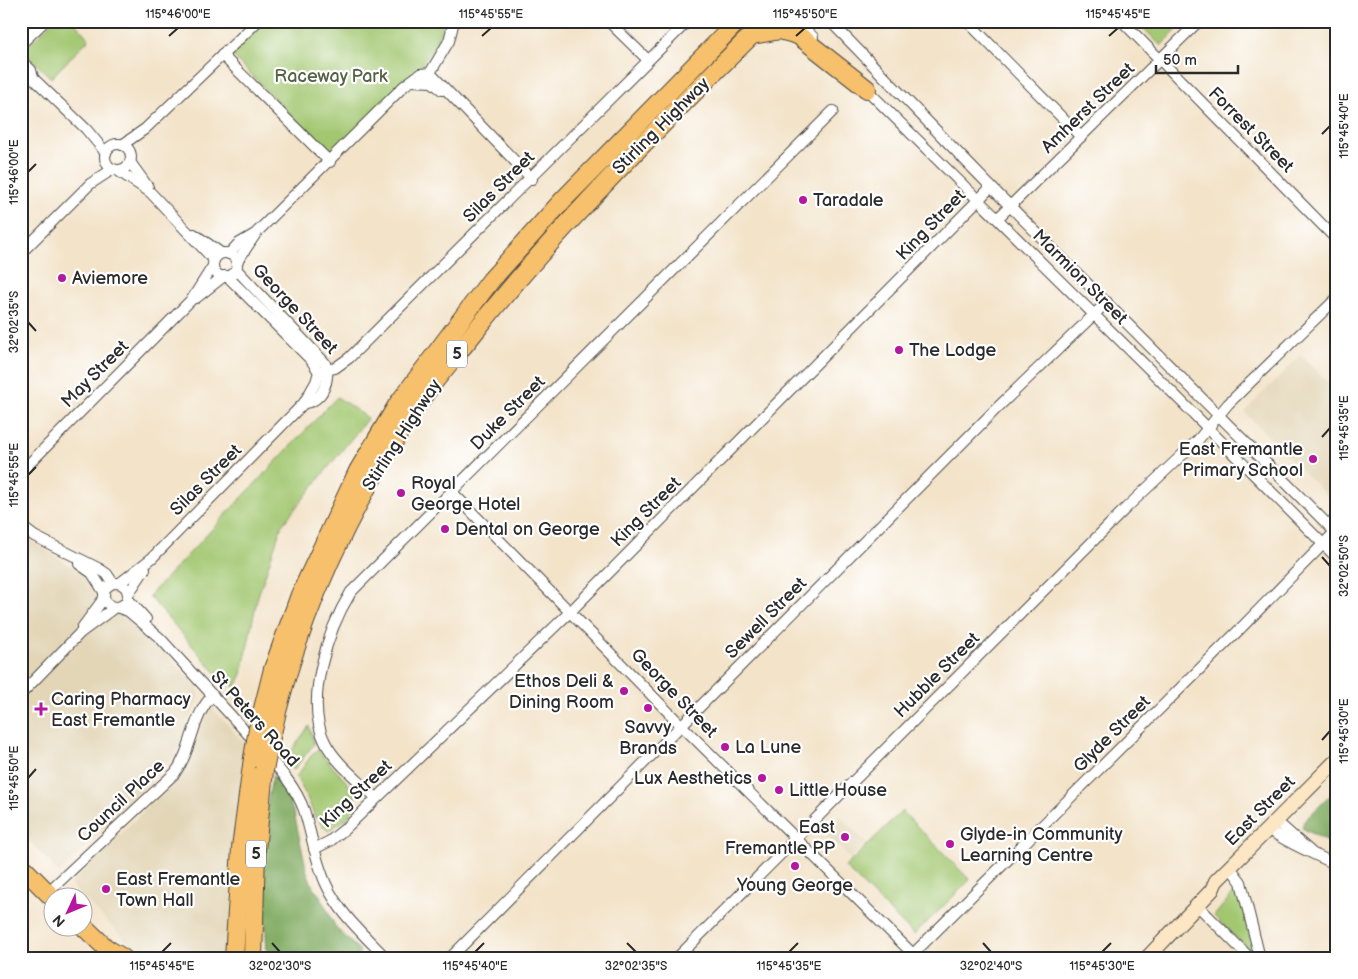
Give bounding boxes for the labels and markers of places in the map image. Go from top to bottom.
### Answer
place label: Taradale [813,190,884,211]
marker: Taradale [797,194,809,206]
place label: Aviemore [72,268,148,289]
marker: Aviemore [56,272,68,284]
place label: The Lodge [909,340,997,361]
marker: The Lodge [893,344,905,356]
place label: East Fremantle Primary School [1179,439,1303,481]
marker: East Fremantle Primary School [1307,453,1319,465]
place label: Royal George Hotel [411,473,520,515]
marker: Royal George Hotel [395,487,407,499]
place label: Dental on George [455,519,600,540]
marker: Dental on George [439,523,451,535]
place label: Ethos Deli & Dining Room [509,671,614,713]
marker: Ethos Deli & Dining Room [618,685,630,697]
place label: Caring Pharmacy East Fremantle [51,689,192,731]
marker: Savvy Brands [642,702,654,714]
marker: Caring Pharmacy East Fremantle [35,703,47,715]
place label: Savvy Brands [619,717,677,759]
place label: La Lune [735,737,801,758]
marker: La Lune [719,741,731,753]
place label: Lux Aesthetics [634,768,752,789]
marker: Lux Aesthetics [756,772,768,784]
place label: Little House [789,780,887,801]
marker: Little House [773,784,785,796]
place label: East Fremantle PP [725,817,836,859]
place label: Glyde-in Community Learning Centre [960,824,1124,866]
marker: East Fremantle PP [839,831,851,843]
marker: Glyde-in Community Learning Centre [944,838,956,850]
marker: Young George [789,860,801,872]
place label: East Fremantle Town Hall [116,869,241,911]
place label: Young George [736,875,853,896]
marker: East Fremantle Town Hall [100,883,112,895]

